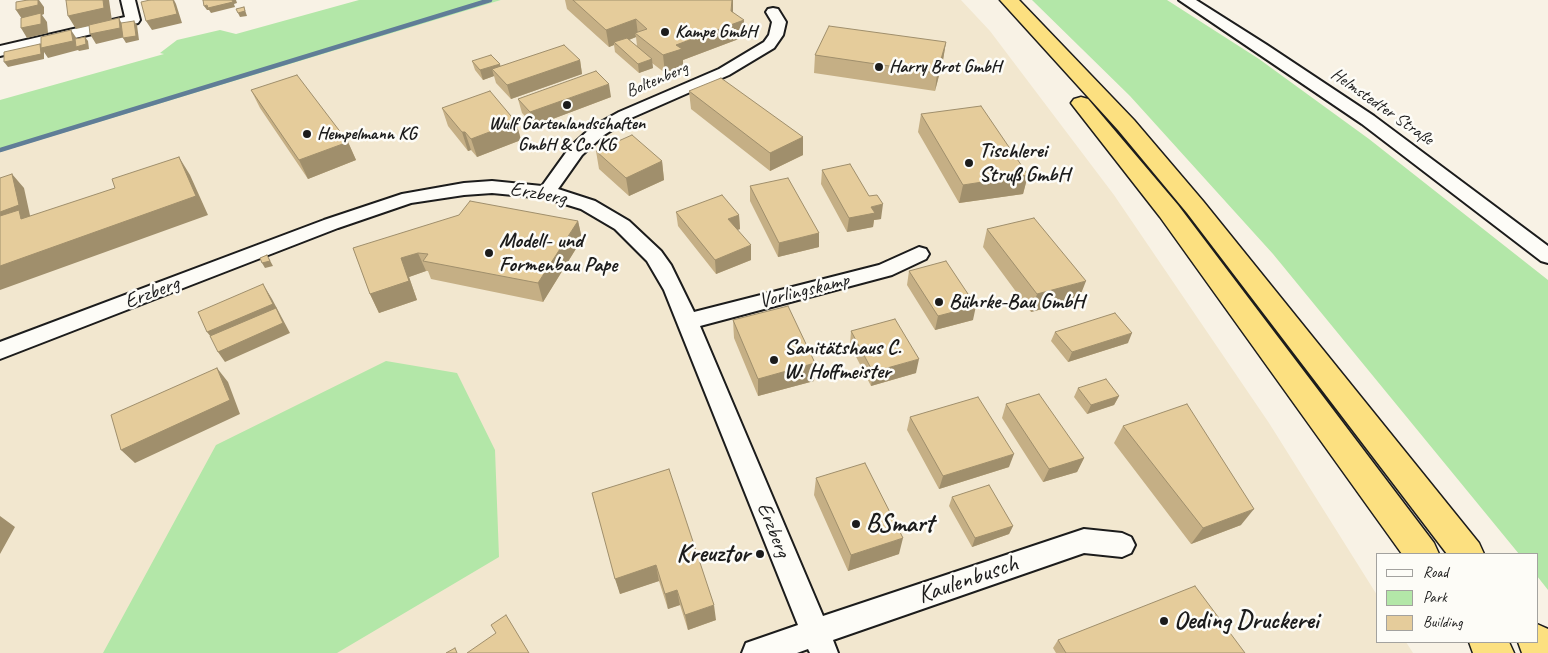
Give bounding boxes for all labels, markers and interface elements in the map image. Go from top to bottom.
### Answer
place label: Kampe GmbH [675,21,756,43]
marker: Kampe GmbH [659,26,671,38]
place label: Harry Brot GmbH [889,56,1001,78]
street label: Boltenberg [623,57,691,103]
marker: Harry Brot GmbH [873,61,885,73]
street label: Helmstedter Straße [1327,64,1437,150]
marker: Wulf Gartenlandschaften GmbH & Co. KG [561,99,573,111]
place label: Wulf Gartenlandschaften GmbH & Co. KG [489,113,645,156]
place label: Hempelmann KG [317,123,417,145]
marker: Hempelmann KG [301,128,313,140]
place label: Tischlerei Struß GmbH [979,138,1069,188]
marker: Tischlerei Struß GmbH [963,157,975,169]
street label: Erzberg [508,177,568,211]
place label: Modell- und Formenbau Pape [499,228,617,278]
marker: Modell- und Formenbau Pape [483,247,495,259]
street label: Vorlingskamp [756,268,852,314]
street label: Erzberg [121,271,183,315]
place label: Bührke-Bau GmbH [949,289,1084,315]
marker: Bührke-Bau GmbH [933,296,945,308]
place label: Sanitätshaus C. W. Hoffmeister [784,335,901,385]
marker: Sanitätshaus C. W. Hoffmeister [768,354,780,366]
street label: Erzberg [751,499,795,561]
place label: BSmart [866,509,934,539]
marker: BSmart [850,518,862,530]
place label: Kreuztor [677,539,750,569]
marker: Kreuztor [754,548,766,560]
street label: Kaulenbusch [914,549,1022,611]
legend [1376,553,1538,643]
text: Road [1423,563,1448,582]
text: Park [1423,588,1447,607]
place label: Oeding Druckerei [1174,606,1319,636]
text: Building [1423,613,1462,632]
marker: Oeding Druckerei [1158,615,1170,627]

